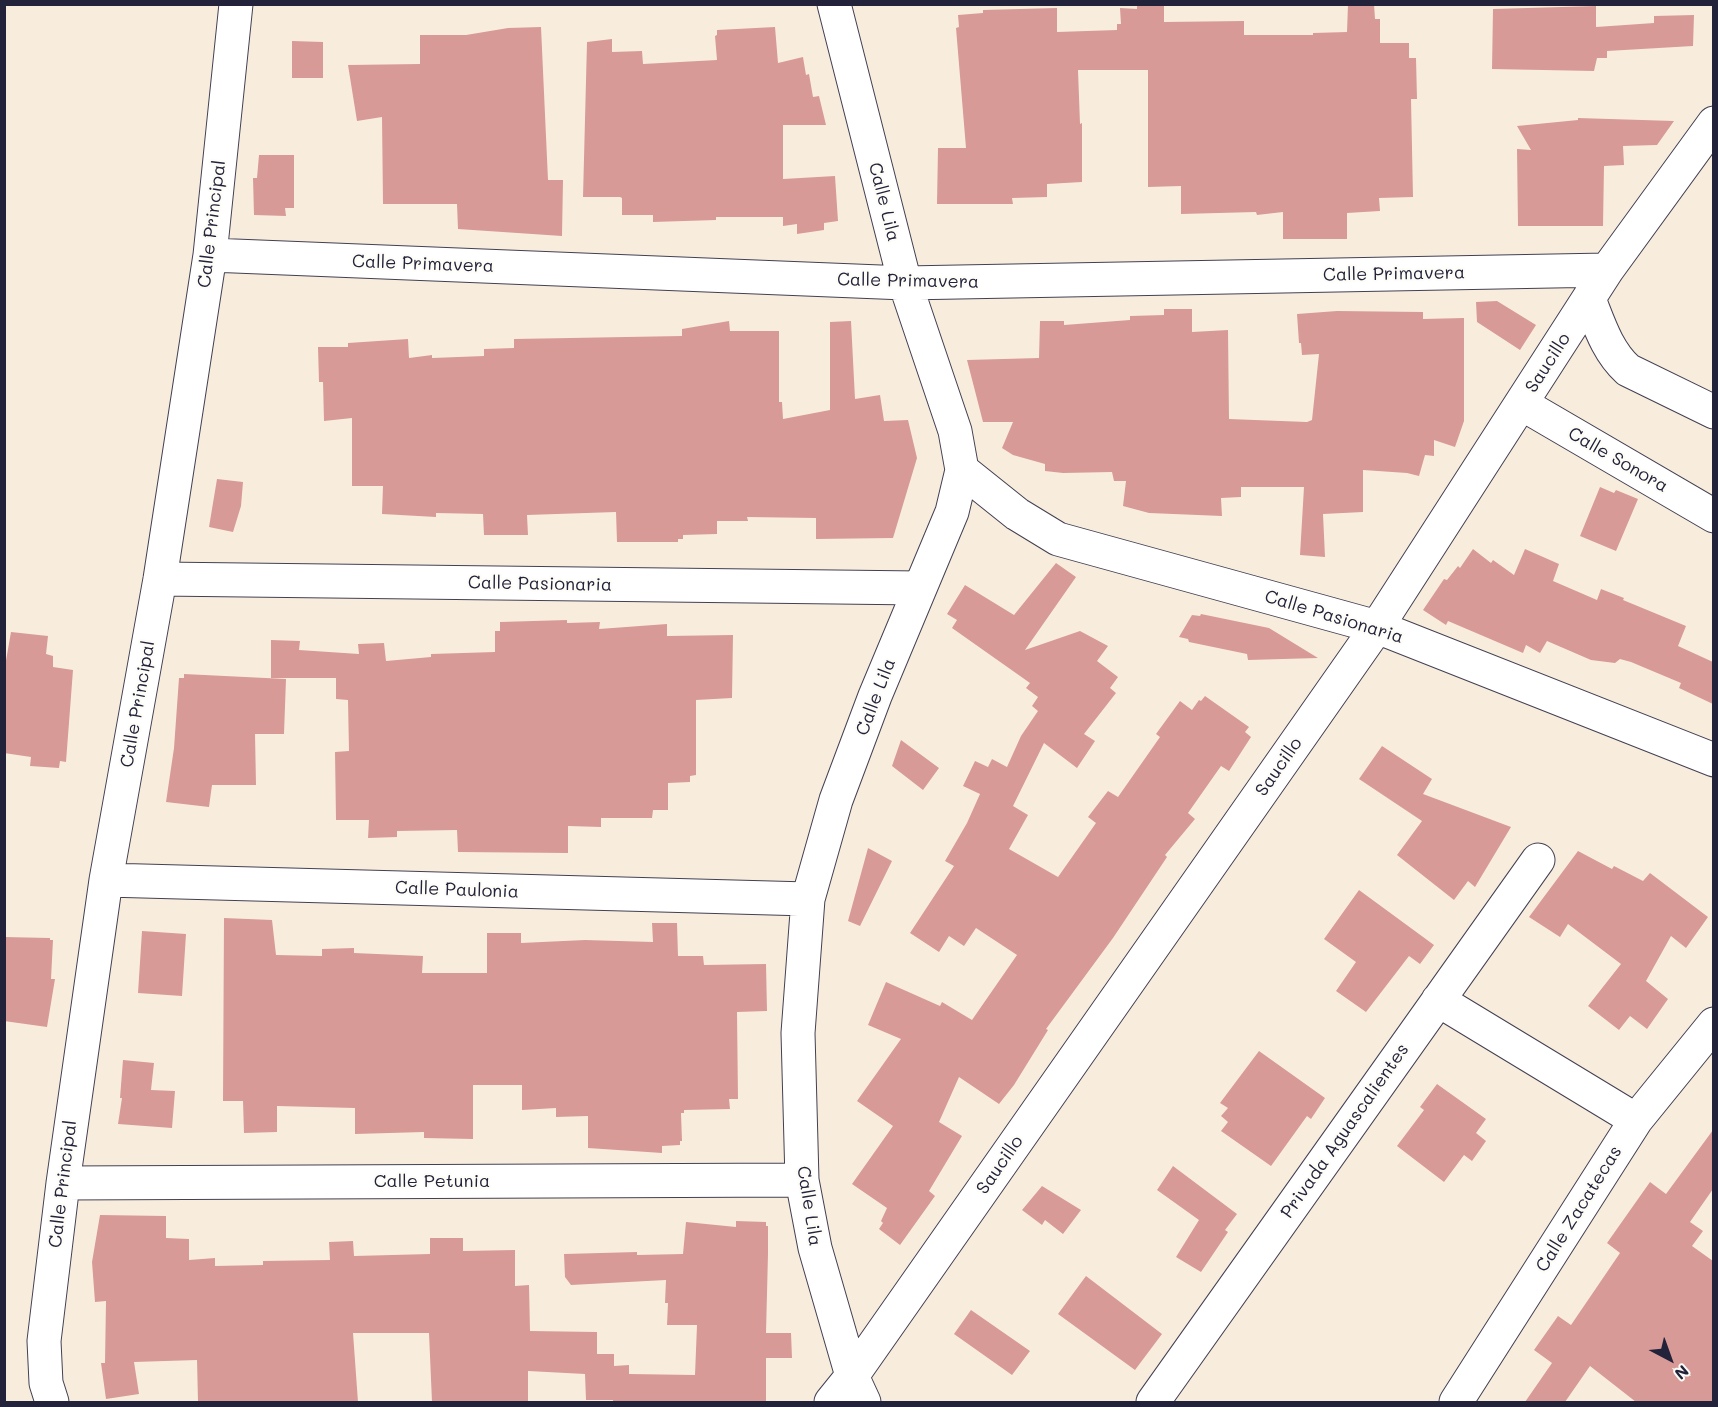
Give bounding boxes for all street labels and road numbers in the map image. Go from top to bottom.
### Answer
street label: Calle Principal [193,159,231,289]
street label: Calle Lila [864,160,904,244]
street label: Calle Primavera [352,251,494,277]
street label: Calle Primavera [1323,262,1465,286]
street label: Calle Primavera [837,269,979,293]
street label: Saucillo [1521,329,1575,397]
street label: Calle Sonora [1564,423,1672,497]
street label: Calle Pasionaria [468,572,612,596]
street label: Calle Pasionaria [1262,586,1406,648]
street label: Calle Principal [116,639,160,769]
street label: Calle Lila [851,655,901,739]
street label: Saucillo [1251,733,1307,801]
street label: Calle Paulonia [395,877,519,903]
street label: Privada Aguascalientes [1276,1040,1414,1222]
street label: Calle Principal [44,1119,82,1249]
street label: Saucillo [972,1131,1028,1199]
street label: Calle Zacatecas [1531,1142,1627,1276]
street label: Calle Lila [792,1164,826,1248]
street label: Calle Petunia [374,1170,490,1192]

